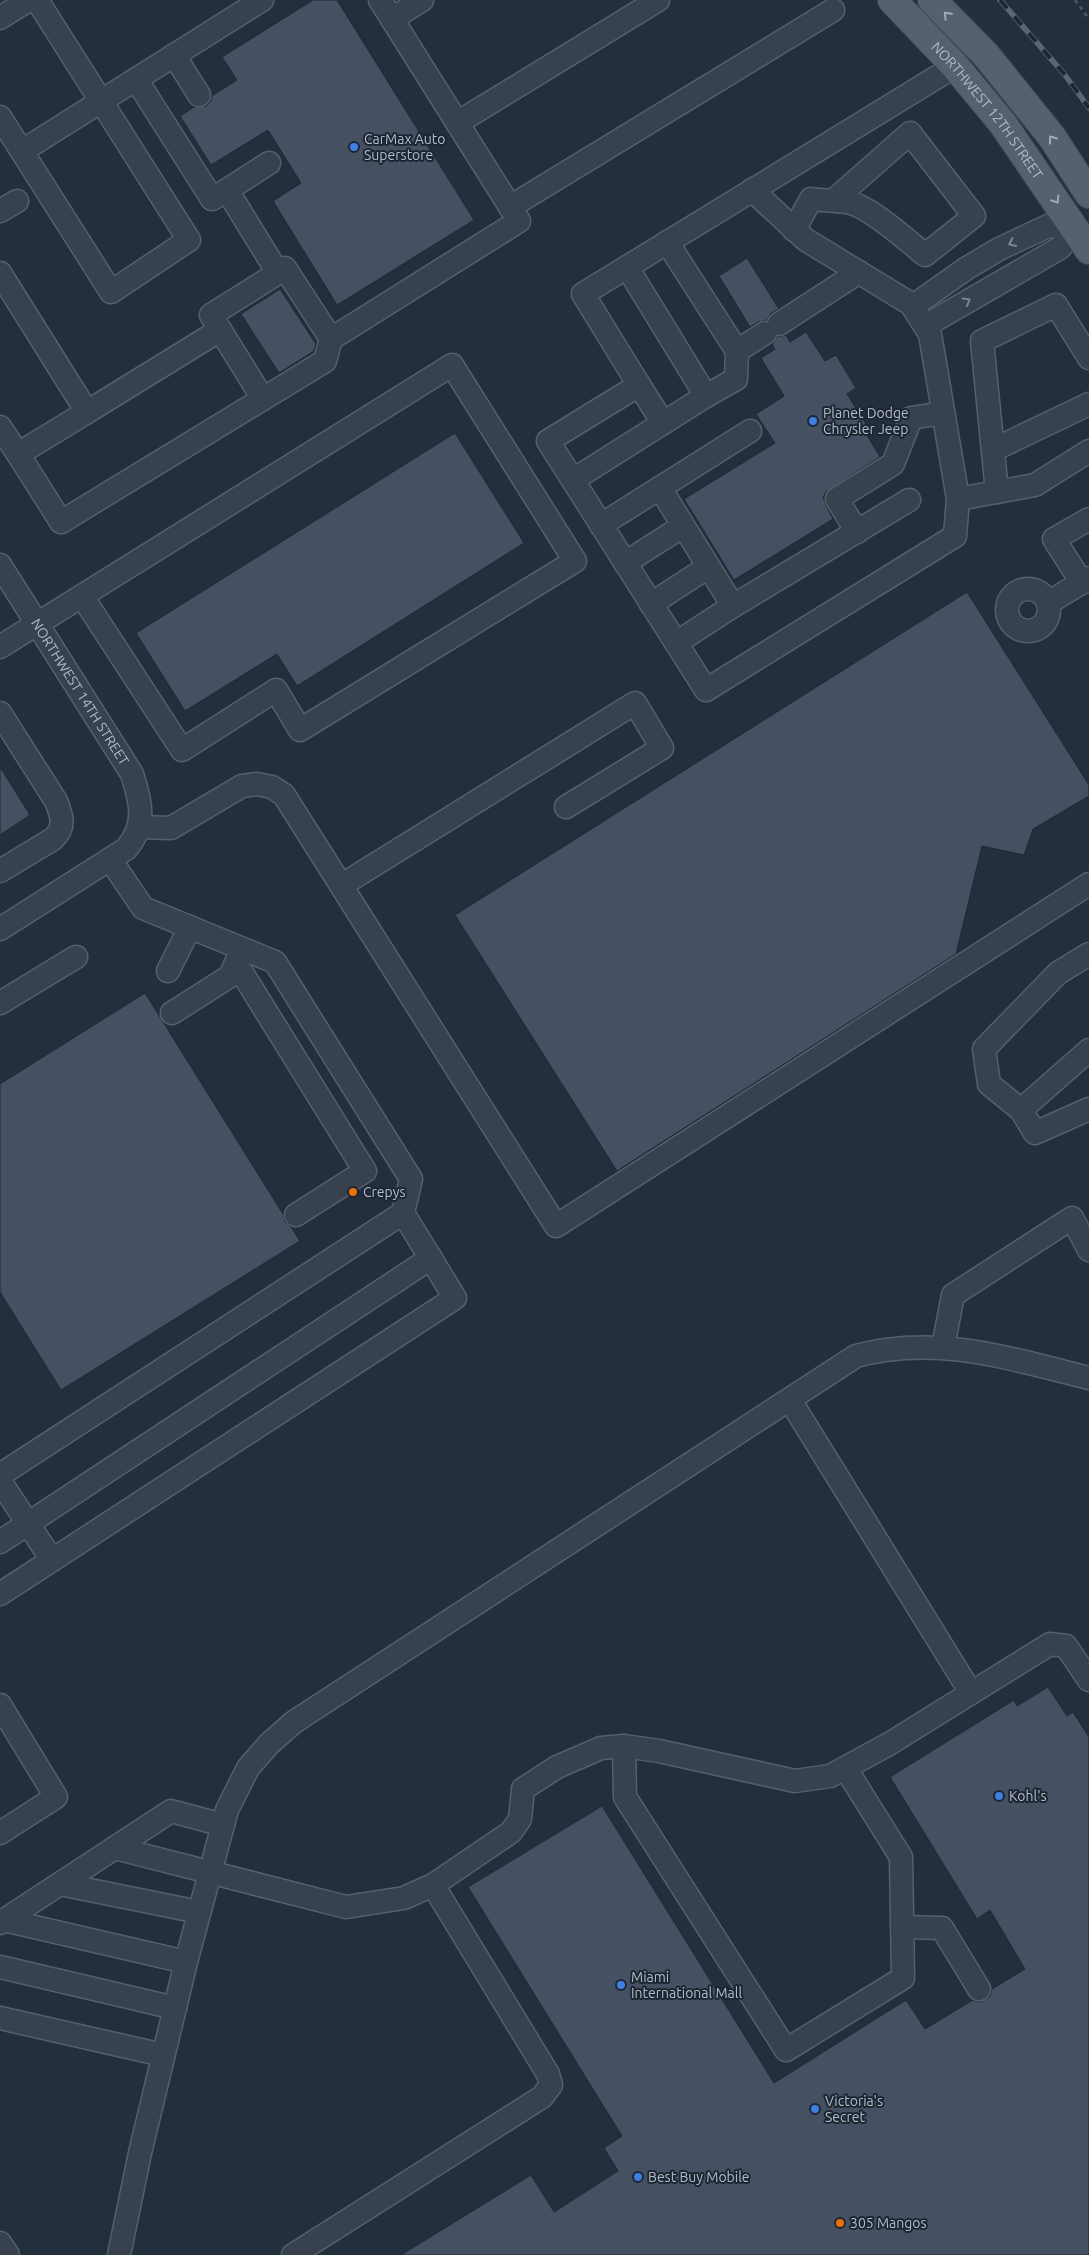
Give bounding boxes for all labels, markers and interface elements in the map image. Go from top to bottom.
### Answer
one-way arrow [944,12,953,21]
street label: NORTHWEST 12TH STREET [928,39,1046,182]
place label: CarMax Auto Superstore [364,131,446,163]
one-way arrow [1049,135,1058,145]
marker: CarMax Auto Superstore [348,141,360,153]
one-way arrow [1050,194,1059,203]
one-way arrow [1008,237,1017,247]
one-way arrow [962,298,971,308]
place label: Planet Dodge Chrysler Jeep [823,405,909,437]
marker: Planet Dodge Chrysler Jeep [807,415,819,427]
street label: NORTHWEST 14TH STREET [28,616,132,768]
place label: Crepys [363,1184,406,1200]
marker: Crepys [347,1186,359,1198]
place label: Kohl's [1009,1788,1047,1804]
marker: Kohl's [993,1790,1005,1802]
place label: Miami International Mall [631,1969,742,2001]
marker: Miami International Mall [615,1979,627,1991]
place label: Victoria's Secret [825,2093,883,2125]
marker: Victoria's Secret [809,2103,821,2115]
place label: Best Buy Mobile [648,2169,750,2185]
marker: Best Buy Mobile [632,2171,644,2183]
place label: 305 Mangos [850,2215,927,2231]
marker: 305 Mangos [834,2217,846,2229]

